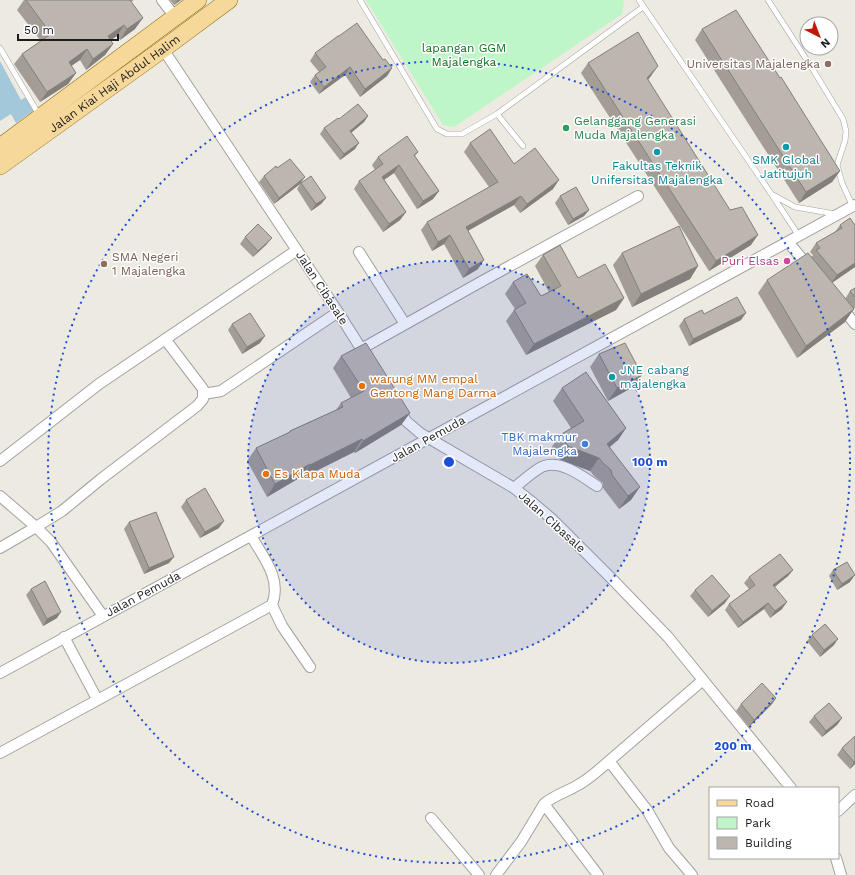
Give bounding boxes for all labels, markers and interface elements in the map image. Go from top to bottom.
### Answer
scale bar [18,16,118,42]
north arrow [799,16,839,56]
text: 50 m [24,23,54,37]
street label: Jalan Kiai Haji Abdul Halim [46,32,183,135]
text: N [818,36,833,51]
park label: lapangan GGM Majalengka [422,41,506,69]
place label: Universitas Majalengka [687,57,820,71]
marker: Universitas Majalengka [823,59,833,69]
place label: Gelanggang Generasi Muda Majalengka [574,114,696,142]
marker: Gelanggang Generasi Muda Majalengka [561,123,571,133]
marker: SMK Global Jatitujuh [781,142,791,152]
marker: Fakultas Teknik Unifersitas Majalengka [652,147,662,157]
place label: SMK Global Jatitujuh [752,153,820,181]
place label: Fakultas Teknik Unifersitas Majalengka [591,159,723,187]
street label: Jalan Cibasale [293,249,351,327]
place label: SMA Negeri 1 Majalengka [112,250,186,278]
place label: Puri Elsas [721,254,779,268]
marker: Puri Elsas [782,256,792,266]
marker: SMA Negeri 1 Majalengka [99,259,109,269]
place label: JNE cabang majalengka [620,363,690,391]
place label: warung MM empal Gentong Mang Darma [370,372,497,400]
marker: JNE cabang majalengka [607,372,617,382]
marker: warung MM empal Gentong Mang Darma [357,381,367,391]
street label: Jalan Pemuda [388,413,468,465]
place label: TBK makmur Majalengka [501,430,577,458]
marker: TBK makmur Majalengka [580,439,590,449]
centre of rings [442,455,456,469]
text: 100 m [632,455,668,469]
place label: Es Klapa Muda [274,467,361,481]
marker: Es Klapa Muda [261,469,271,479]
street label: Jalan Cibasale [516,488,588,556]
street label: Jalan Pemuda [103,568,183,620]
text: 200 m [714,739,752,753]
legend [709,787,839,859]
text: Road [745,796,774,810]
text: Park [745,816,771,830]
text: Building [745,836,792,850]

